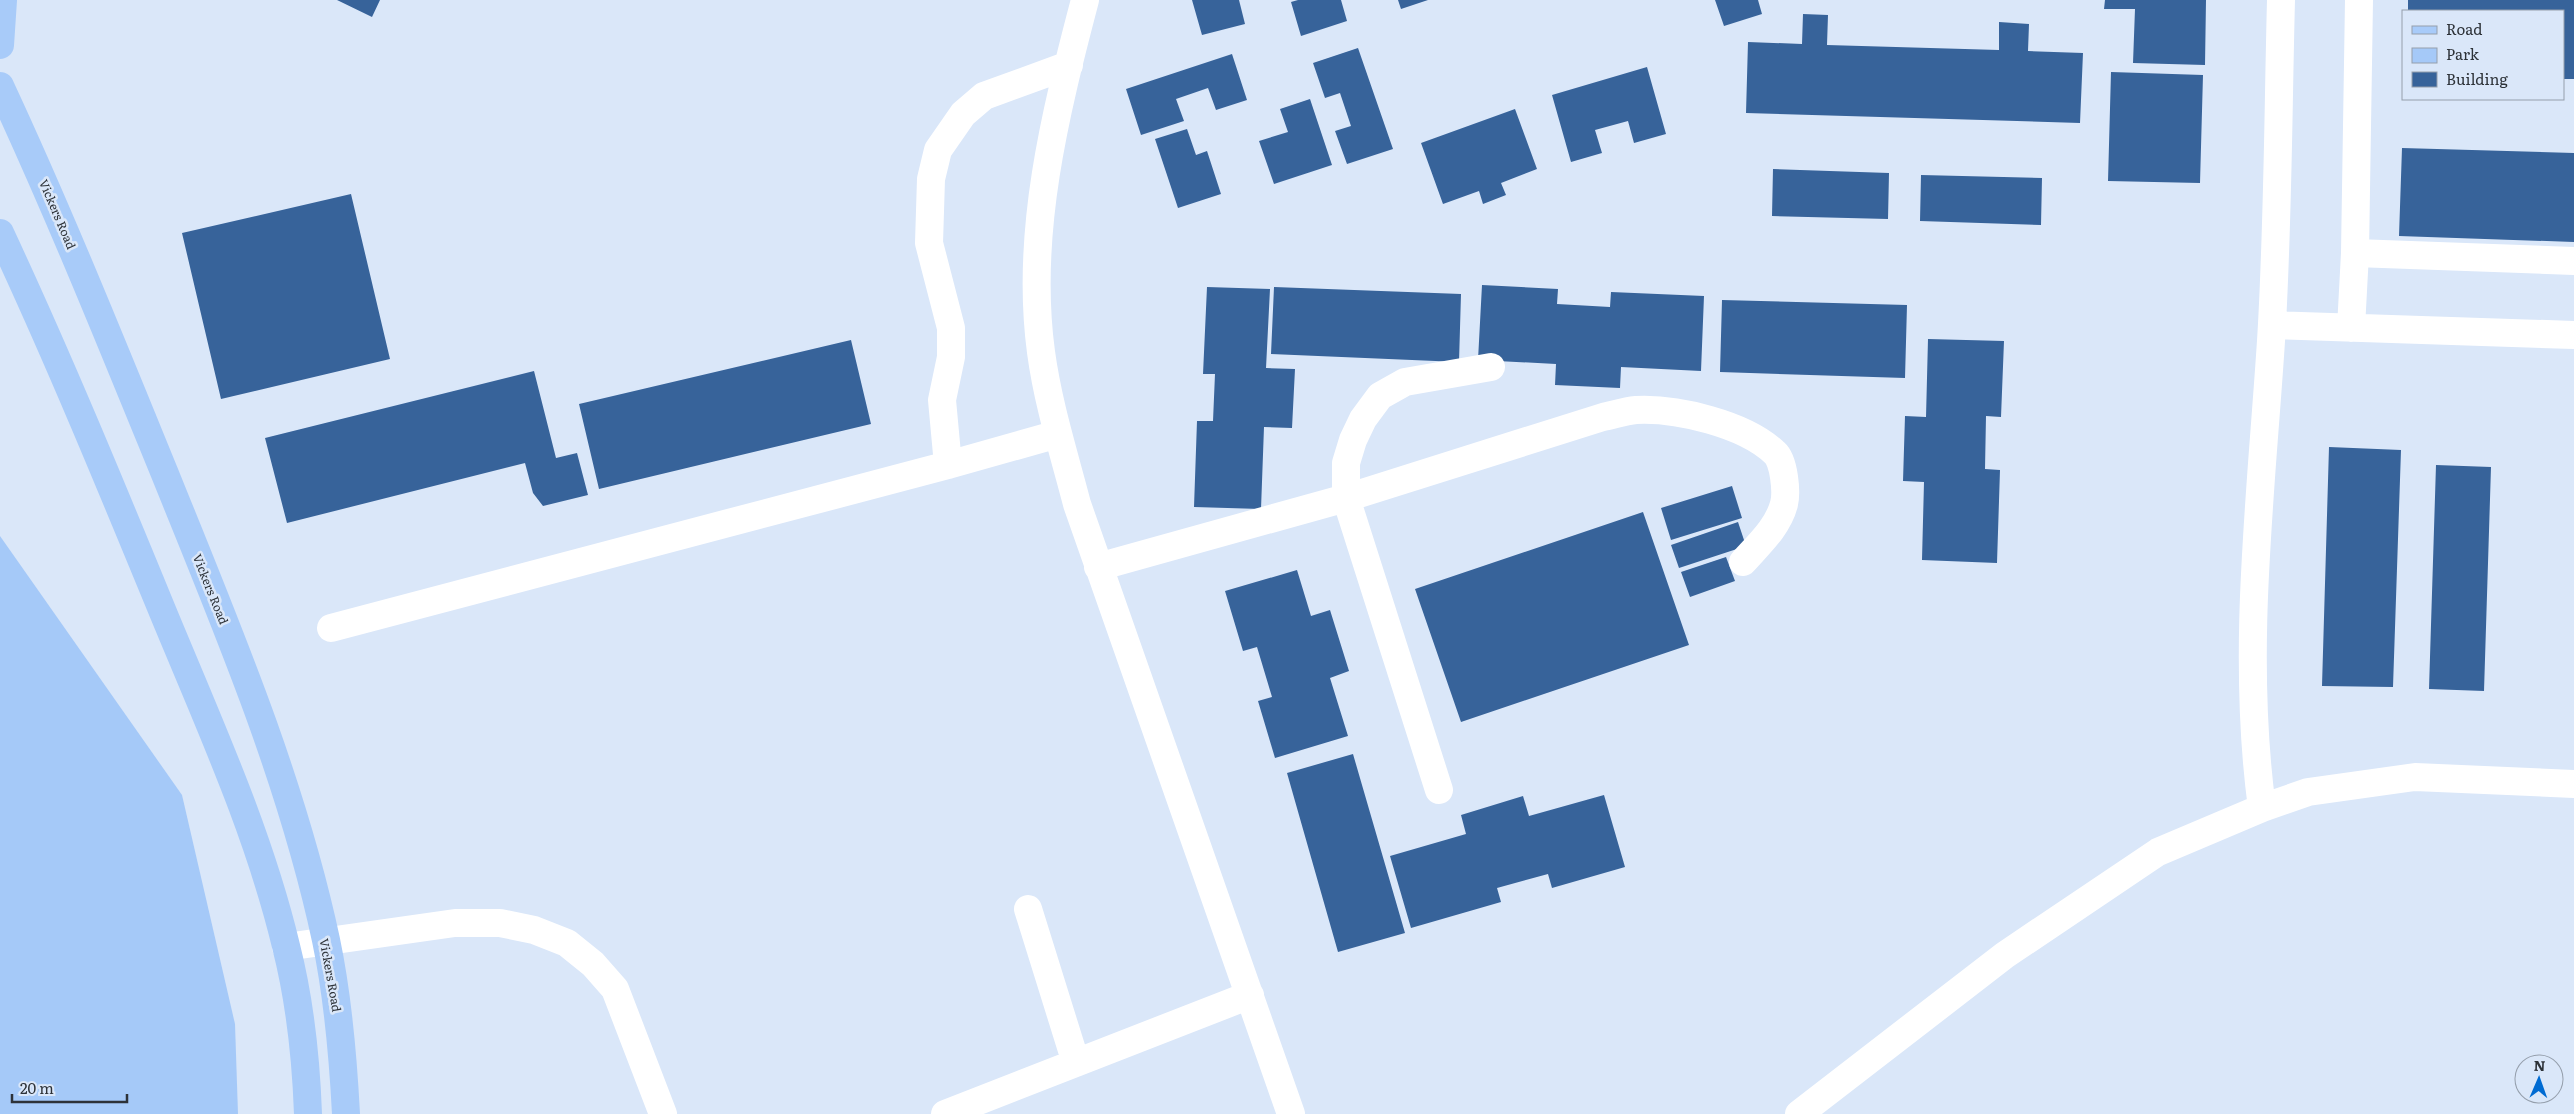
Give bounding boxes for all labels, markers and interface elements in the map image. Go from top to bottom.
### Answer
legend [2402,10,2564,100]
text: Road [2446,17,2482,40]
text: Park [2446,42,2480,65]
text: Building [2446,67,2508,90]
street label: Vickers Road [35,176,81,252]
street label: Vickers Road [189,551,234,628]
street label: Vickers Road [316,937,346,1014]
north arrow [2514,1054,2564,1104]
text: N [2533,1055,2546,1075]
scale bar [12,1072,128,1104]
text: 20 m [20,1076,54,1099]

